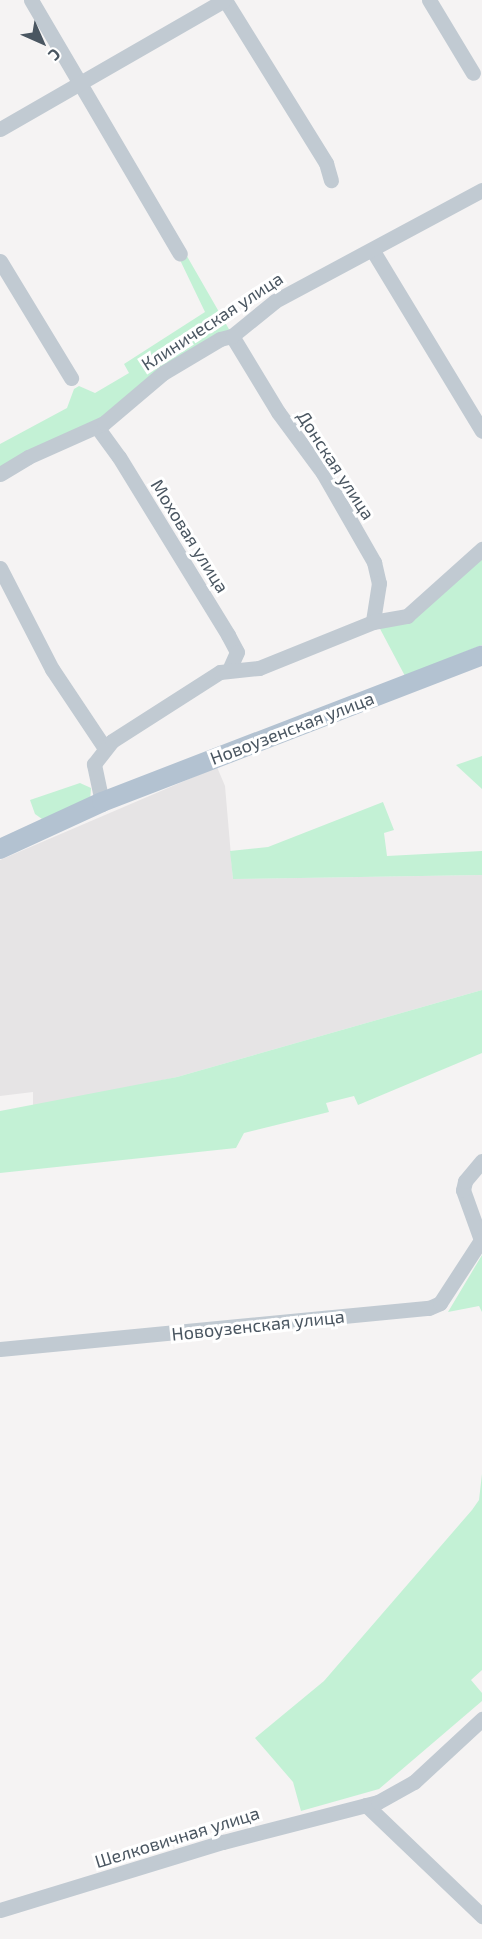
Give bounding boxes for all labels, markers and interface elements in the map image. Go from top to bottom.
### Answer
north arrow [12,12,72,72]
text: С [45,45,65,65]
street label: Клиническая улица [137,267,287,375]
street label: Донская улица [293,406,379,524]
street label: Моховая улица [147,475,233,597]
street label: Новоузенская улица [207,687,377,769]
street label: Новоузенская улица [171,1305,345,1345]
street label: Шелковичная улица [92,1802,262,1872]

